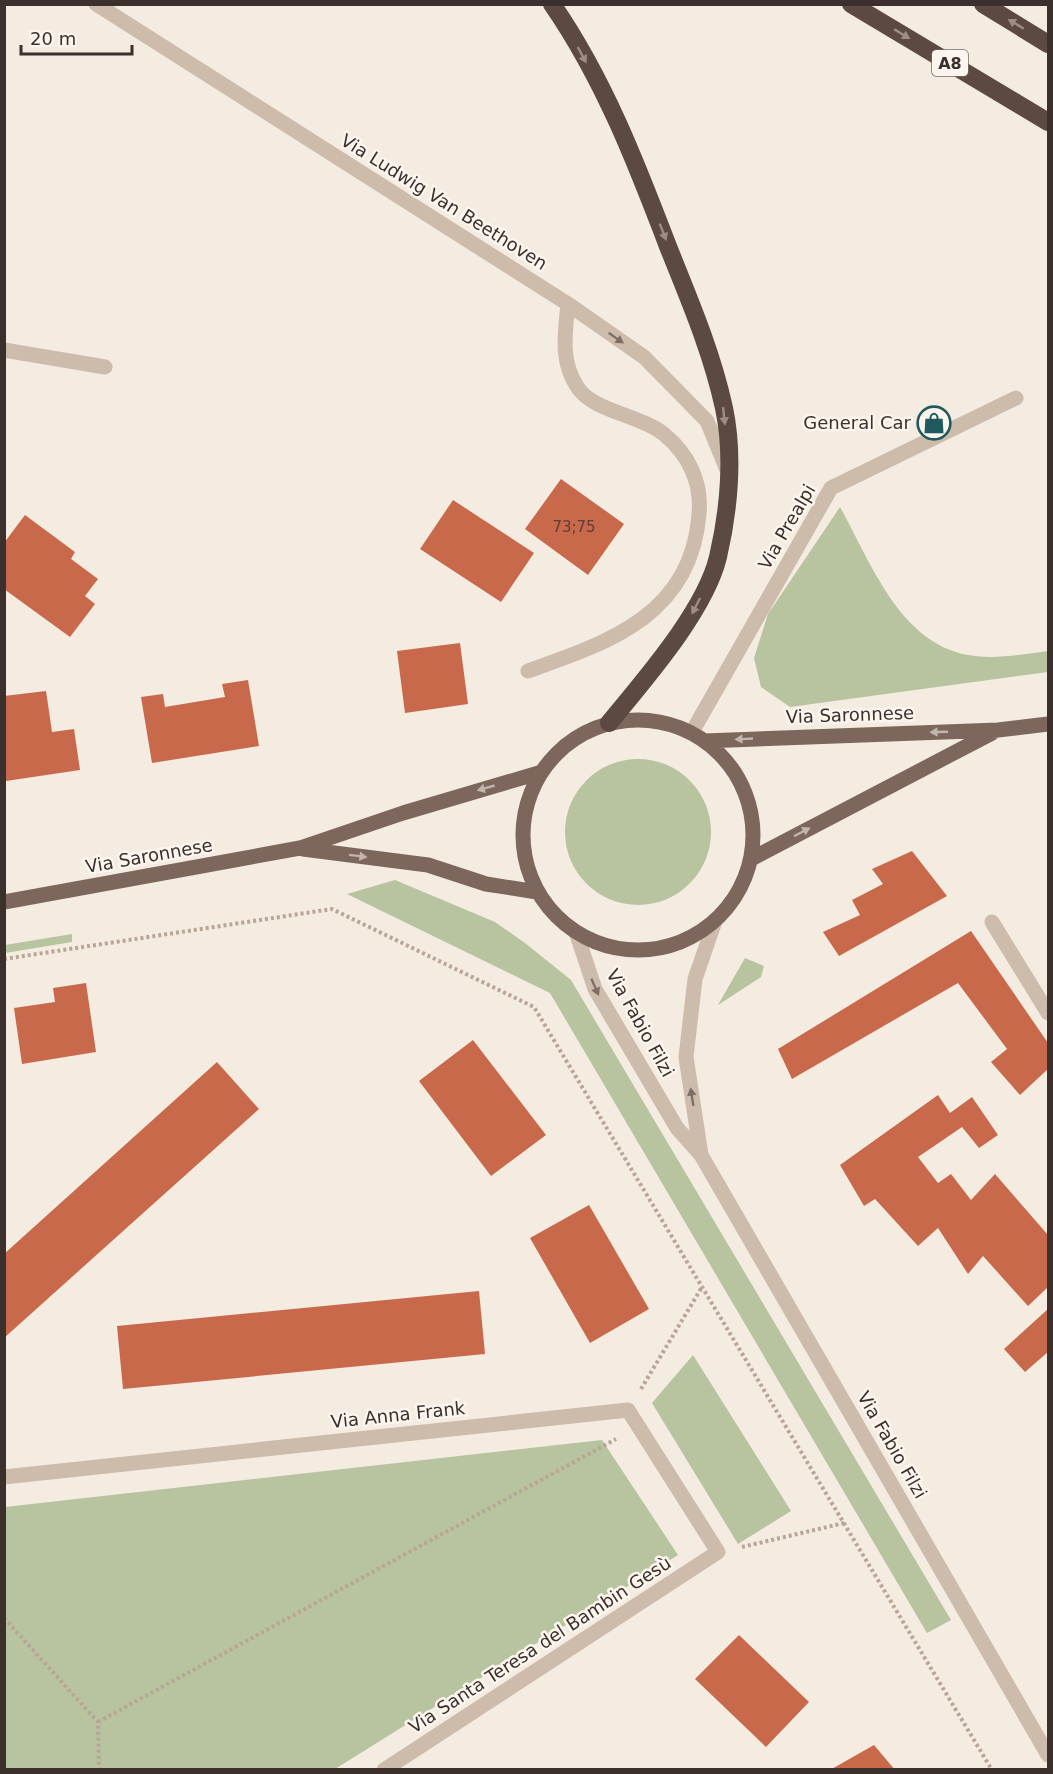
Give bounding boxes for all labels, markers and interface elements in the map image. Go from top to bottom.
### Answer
scale bar [21,18,132,56]
one-way arrow [1007,19,1024,29]
text: 20 m [30,28,76,49]
one-way arrow [894,29,910,40]
one-way arrow [577,46,587,63]
road number: A8 [932,50,968,76]
street label: Via Ludwig Van Beethoven [337,129,551,274]
one-way arrow [658,223,668,241]
one-way arrow [608,332,624,344]
shop icon: General Car [916,405,952,441]
one-way arrow [719,407,729,426]
place label: General Car [803,412,912,433]
street label: Via Prealpi [754,480,819,573]
house number: 73;75 [552,518,596,536]
one-way arrow [692,597,701,614]
street label: Via Saronnese [785,702,915,727]
one-way arrow [930,727,949,737]
one-way arrow [735,734,754,744]
one-way arrow [477,784,495,793]
one-way arrow [794,827,811,837]
street label: Via Saronnese [84,834,214,877]
one-way arrow [349,851,368,860]
street label: Via Fabio Filzi [602,965,679,1080]
one-way arrow [591,979,600,996]
one-way arrow [688,1087,697,1106]
street label: Via Fabio Filzi [853,1388,932,1502]
street label: Via Anna Frank [330,1397,467,1432]
street label: Via Santa Teresa del Bambin Gesù [405,1552,675,1737]

